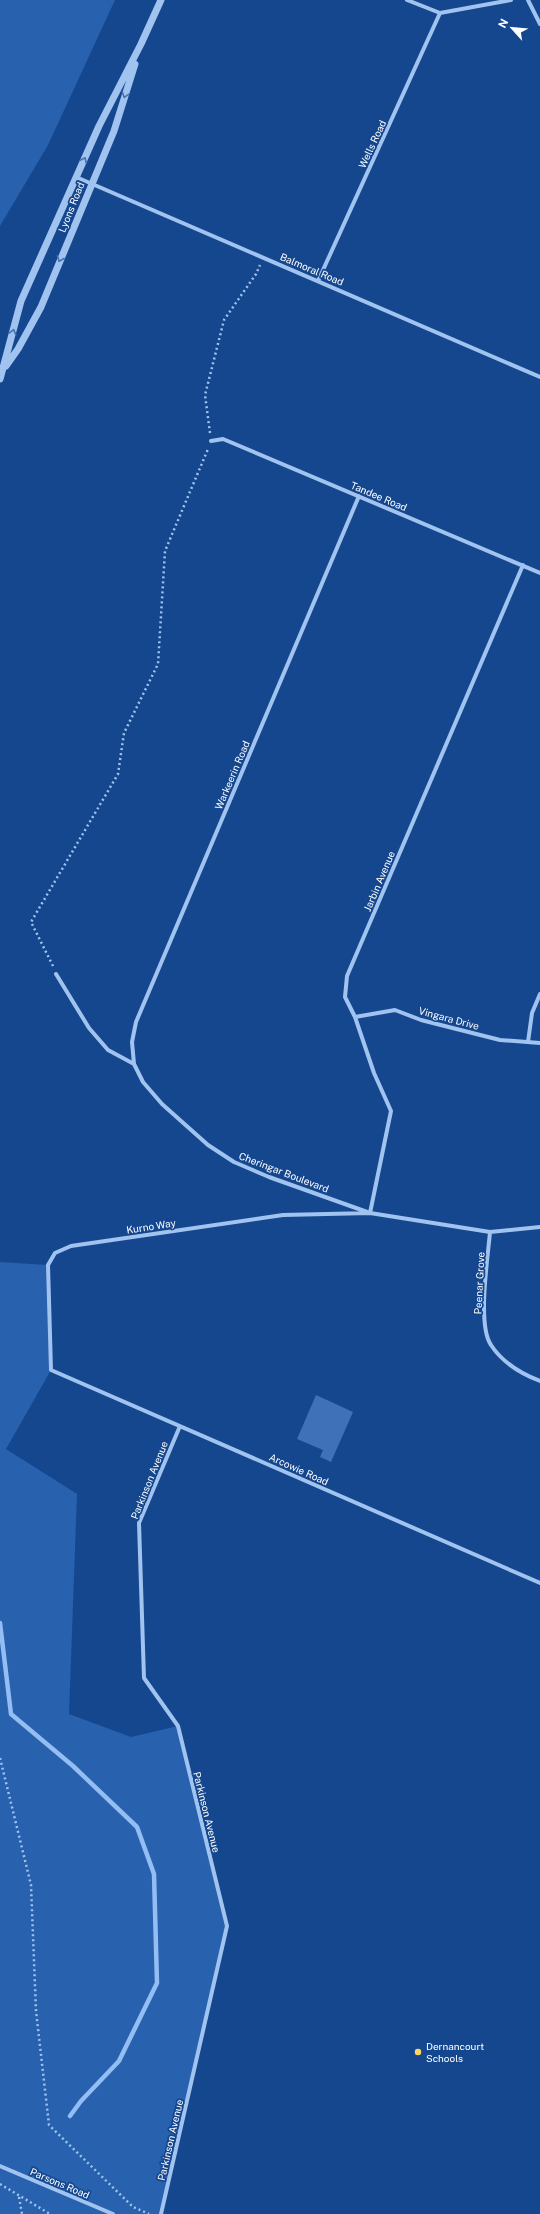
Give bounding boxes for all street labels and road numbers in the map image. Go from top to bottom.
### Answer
street label: Wells Road [356,118,388,170]
street label: Lyons Road [55,180,87,234]
street label: Balmoral Road [278,250,346,288]
street label: Tandee Road [349,479,409,513]
street label: Warkeerin Road [212,739,252,811]
street label: Jarbin Avenue [361,849,397,913]
street label: Vingara Drive [417,1004,481,1032]
street label: Cheringar Boulevard [237,1149,331,1195]
street label: Kurno Way [126,1216,177,1236]
street label: Peenar Grove [471,1251,487,1315]
street label: Parkinson Avenue [128,1439,170,1521]
street label: Arcowie Road [267,1451,331,1487]
street label: Parkinson Avenue [191,1770,223,1854]
street label: Parkinson Avenue [155,2098,185,2182]
street label: Parsons Road [29,2165,91,2201]

